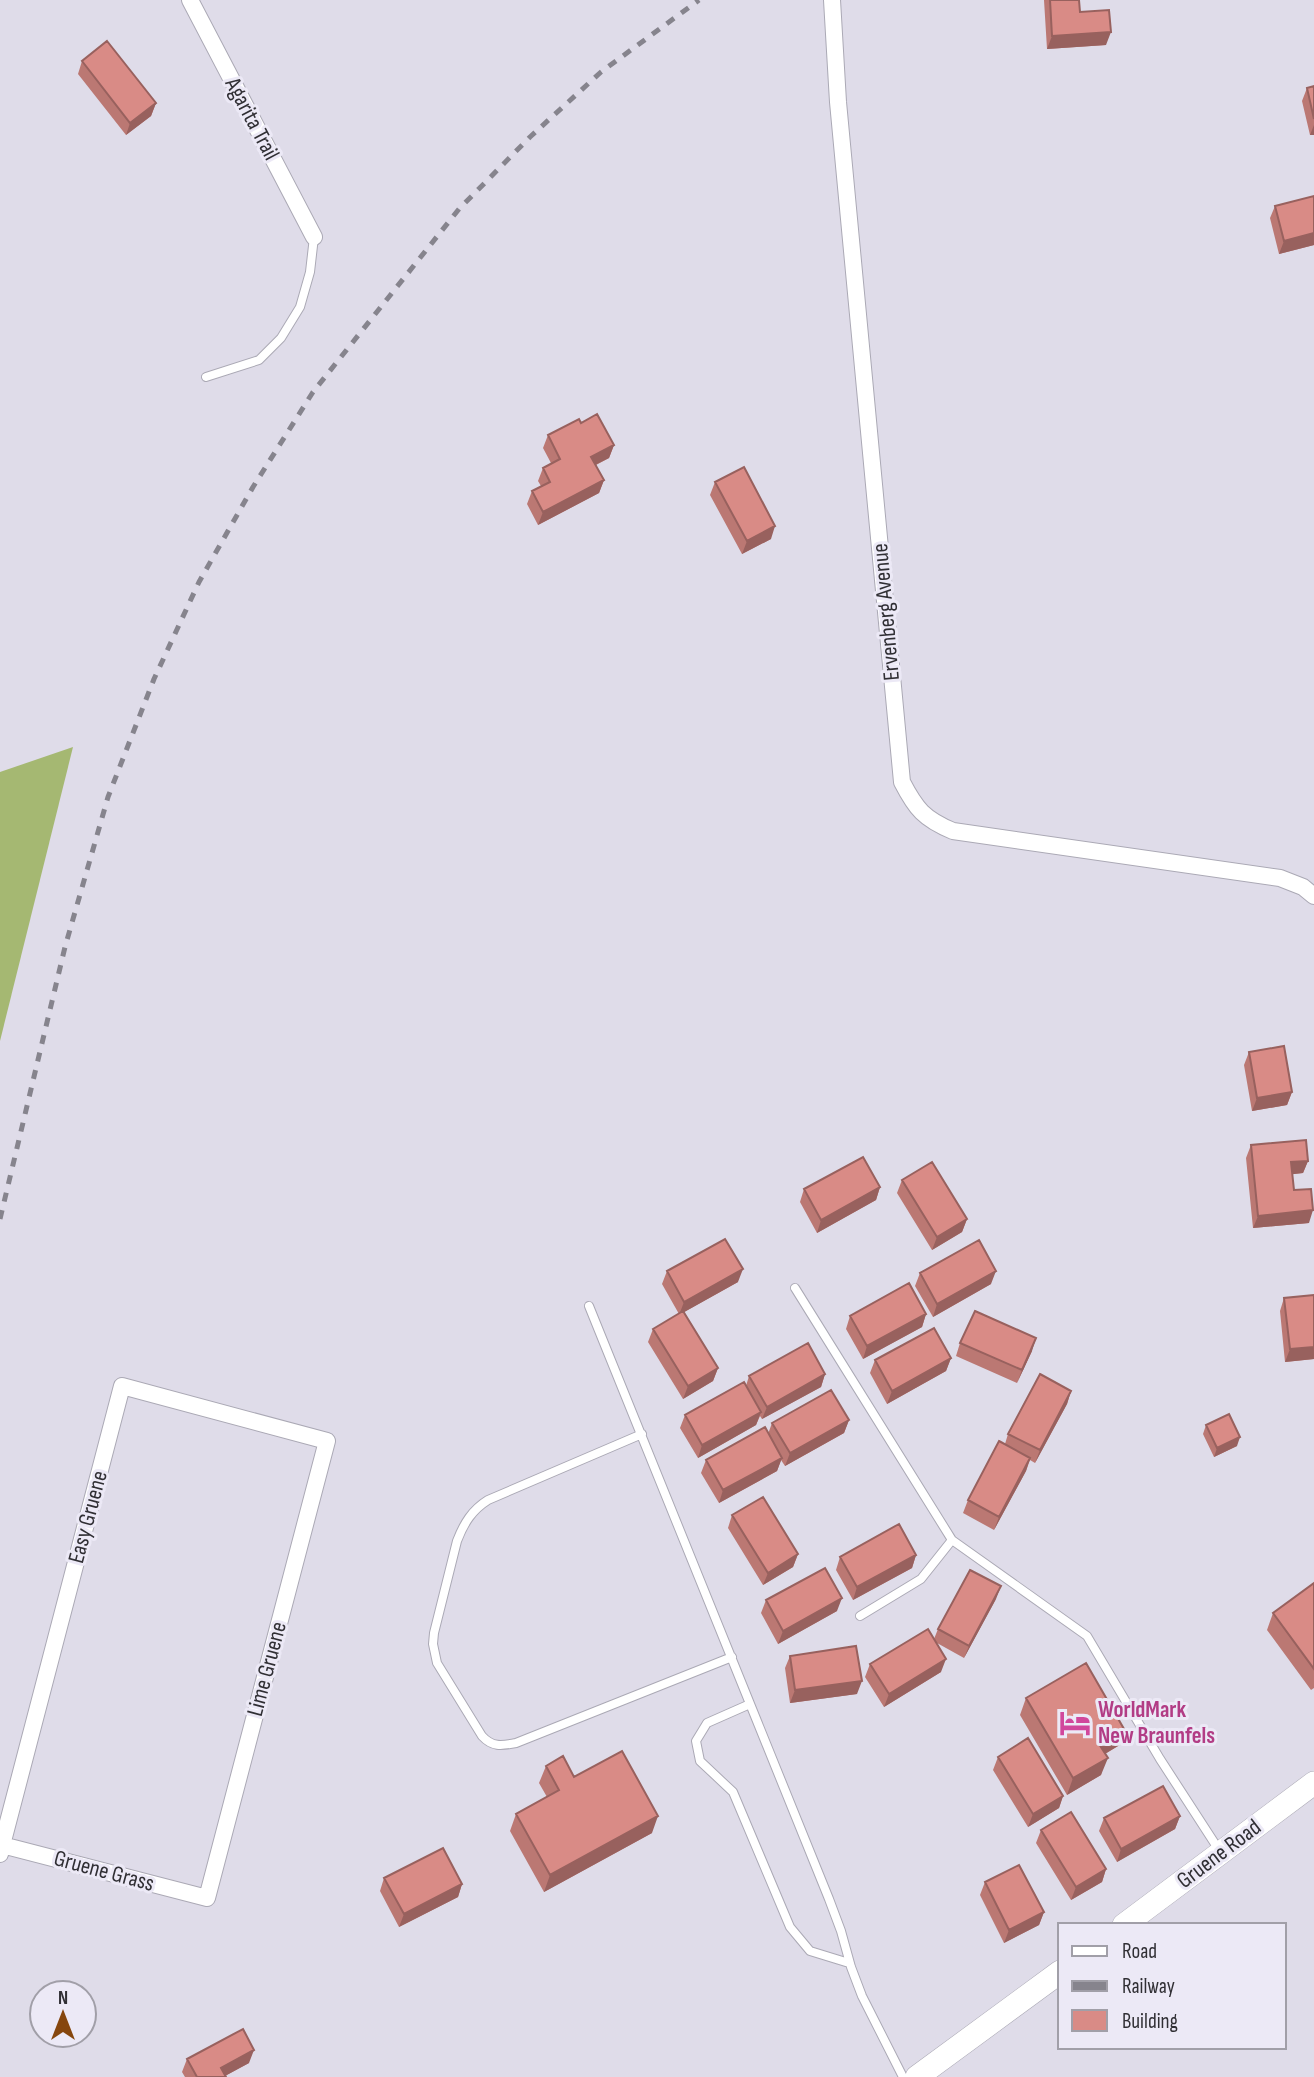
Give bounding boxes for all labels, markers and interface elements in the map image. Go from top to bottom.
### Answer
street label: Agarita Trail [218,72,285,165]
street label: Ervenberg Avenue [866,542,906,682]
street label: Easy Gruene [62,1468,114,1566]
street label: Lime Gruene [241,1619,293,1719]
place label: WorldMark New Braunfels [1098,1696,1215,1750]
hotel icon: WorldMark New Braunfels [1058,1706,1092,1740]
street label: Gruene Road [1171,1813,1267,1895]
street label: Gruene Grass [51,1844,157,1898]
legend [1058,1923,1286,2049]
text: Road [1122,1939,1157,1964]
text: Railway [1122,1974,1175,1999]
north arrow [28,1979,98,2049]
text: N [58,1987,68,2010]
text: Building [1122,2009,1178,2034]

